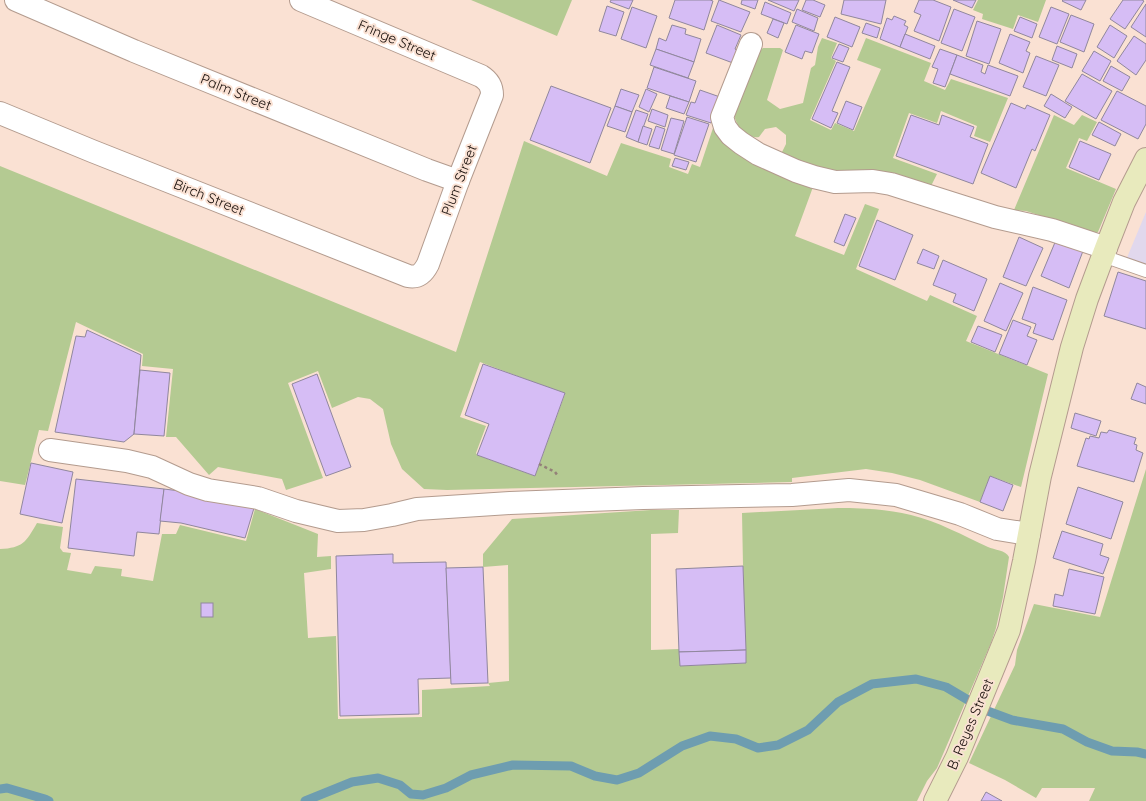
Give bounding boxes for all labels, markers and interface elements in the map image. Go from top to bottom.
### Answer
street label: Fringe Street [355,16,439,65]
street label: Palm Street [198,70,274,114]
street label: Plum Street [437,142,481,218]
street label: Birch Street [171,175,247,219]
street label: B. Reyes Street [943,676,997,772]

